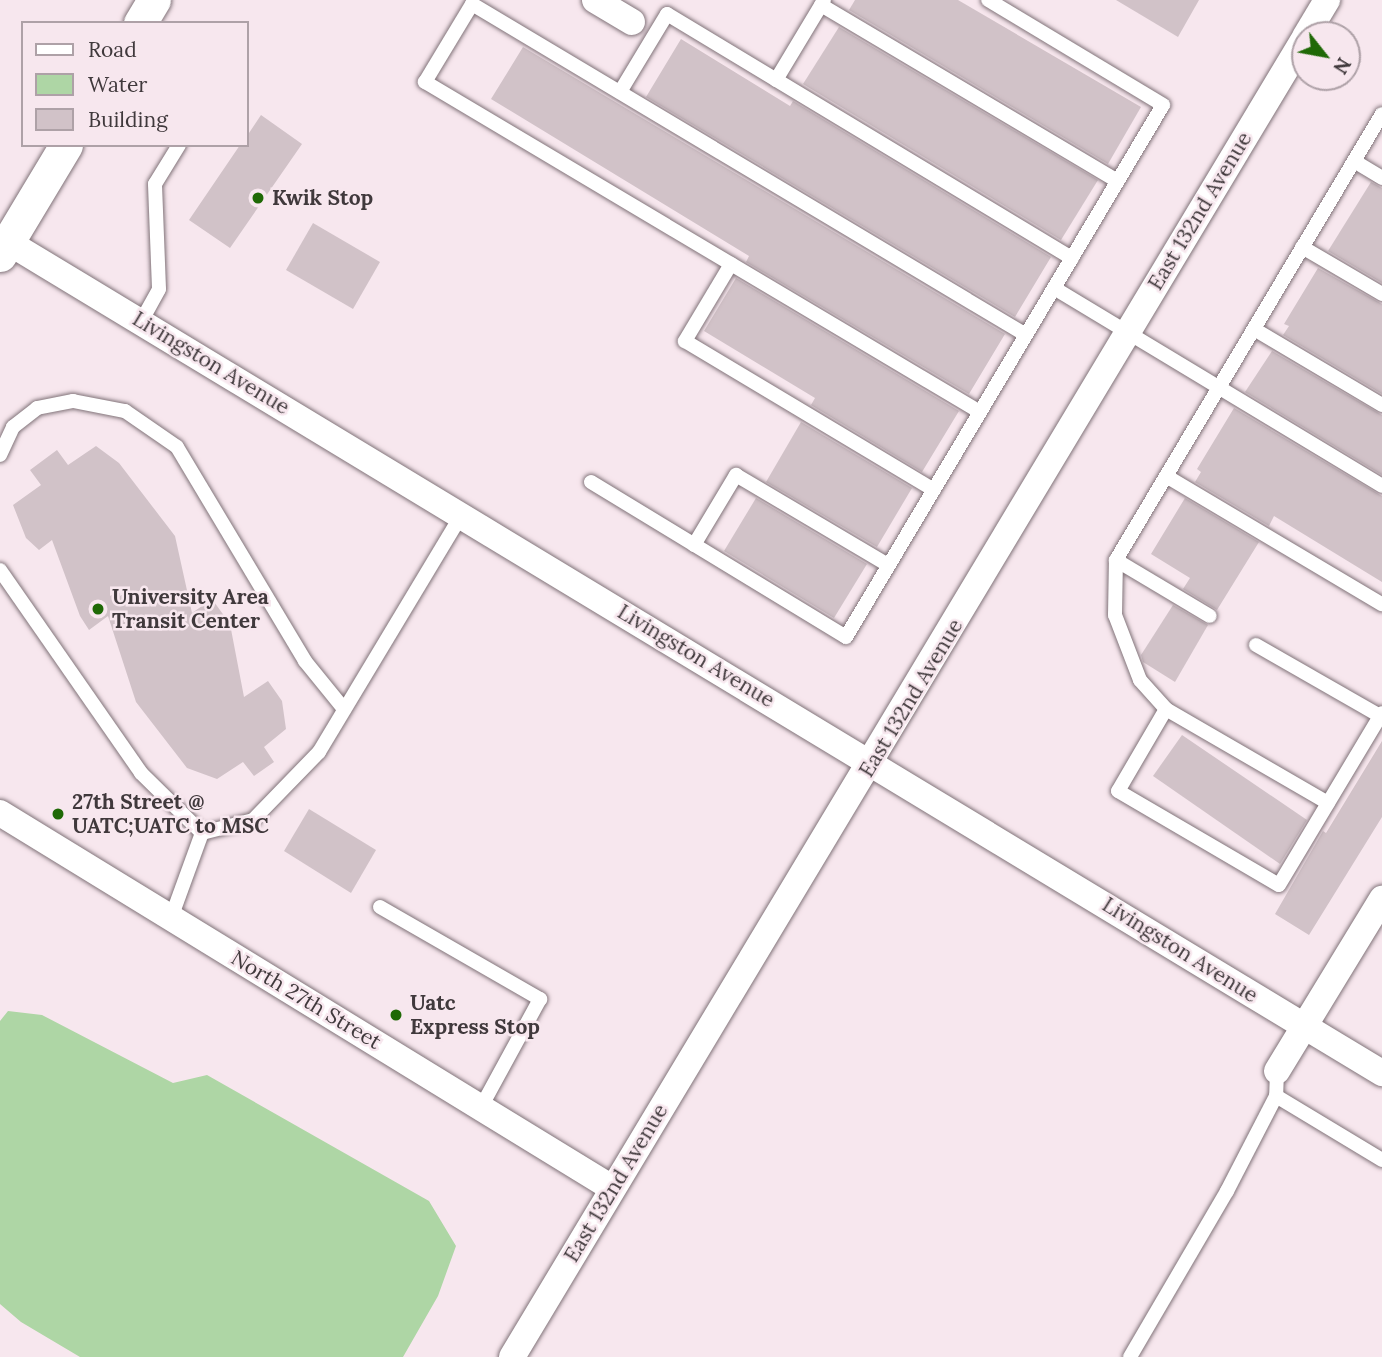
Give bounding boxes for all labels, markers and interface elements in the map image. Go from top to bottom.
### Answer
legend [21,21,248,147]
north arrow [1291,21,1361,91]
text: Road [88,36,137,63]
text: N [1328,53,1356,78]
text: Water [88,71,147,98]
text: Building [88,106,168,133]
street label: East 132nd Avenue [1143,127,1257,295]
place label: Kwik Stop [272,185,373,211]
marker: Kwik Stop [250,190,266,206]
street label: Livingston Avenue [128,306,294,420]
place label: University Area Transit Center [112,584,269,634]
street label: Livingston Avenue [613,599,779,713]
marker: University Area Transit Center [90,601,106,617]
street label: East 132nd Avenue [854,614,968,782]
place label: 27th Street @ UATC;UATC to MSC [72,789,269,839]
marker: 27th Street @ UATC;UATC to MSC [50,806,66,822]
street label: Livingston Avenue [1098,892,1262,1008]
street label: North 27th Street [227,945,385,1055]
place label: Uatc Express Stop [410,990,540,1040]
marker: Uatc Express Stop [388,1007,404,1023]
street label: East 132nd Avenue [559,1099,673,1267]

